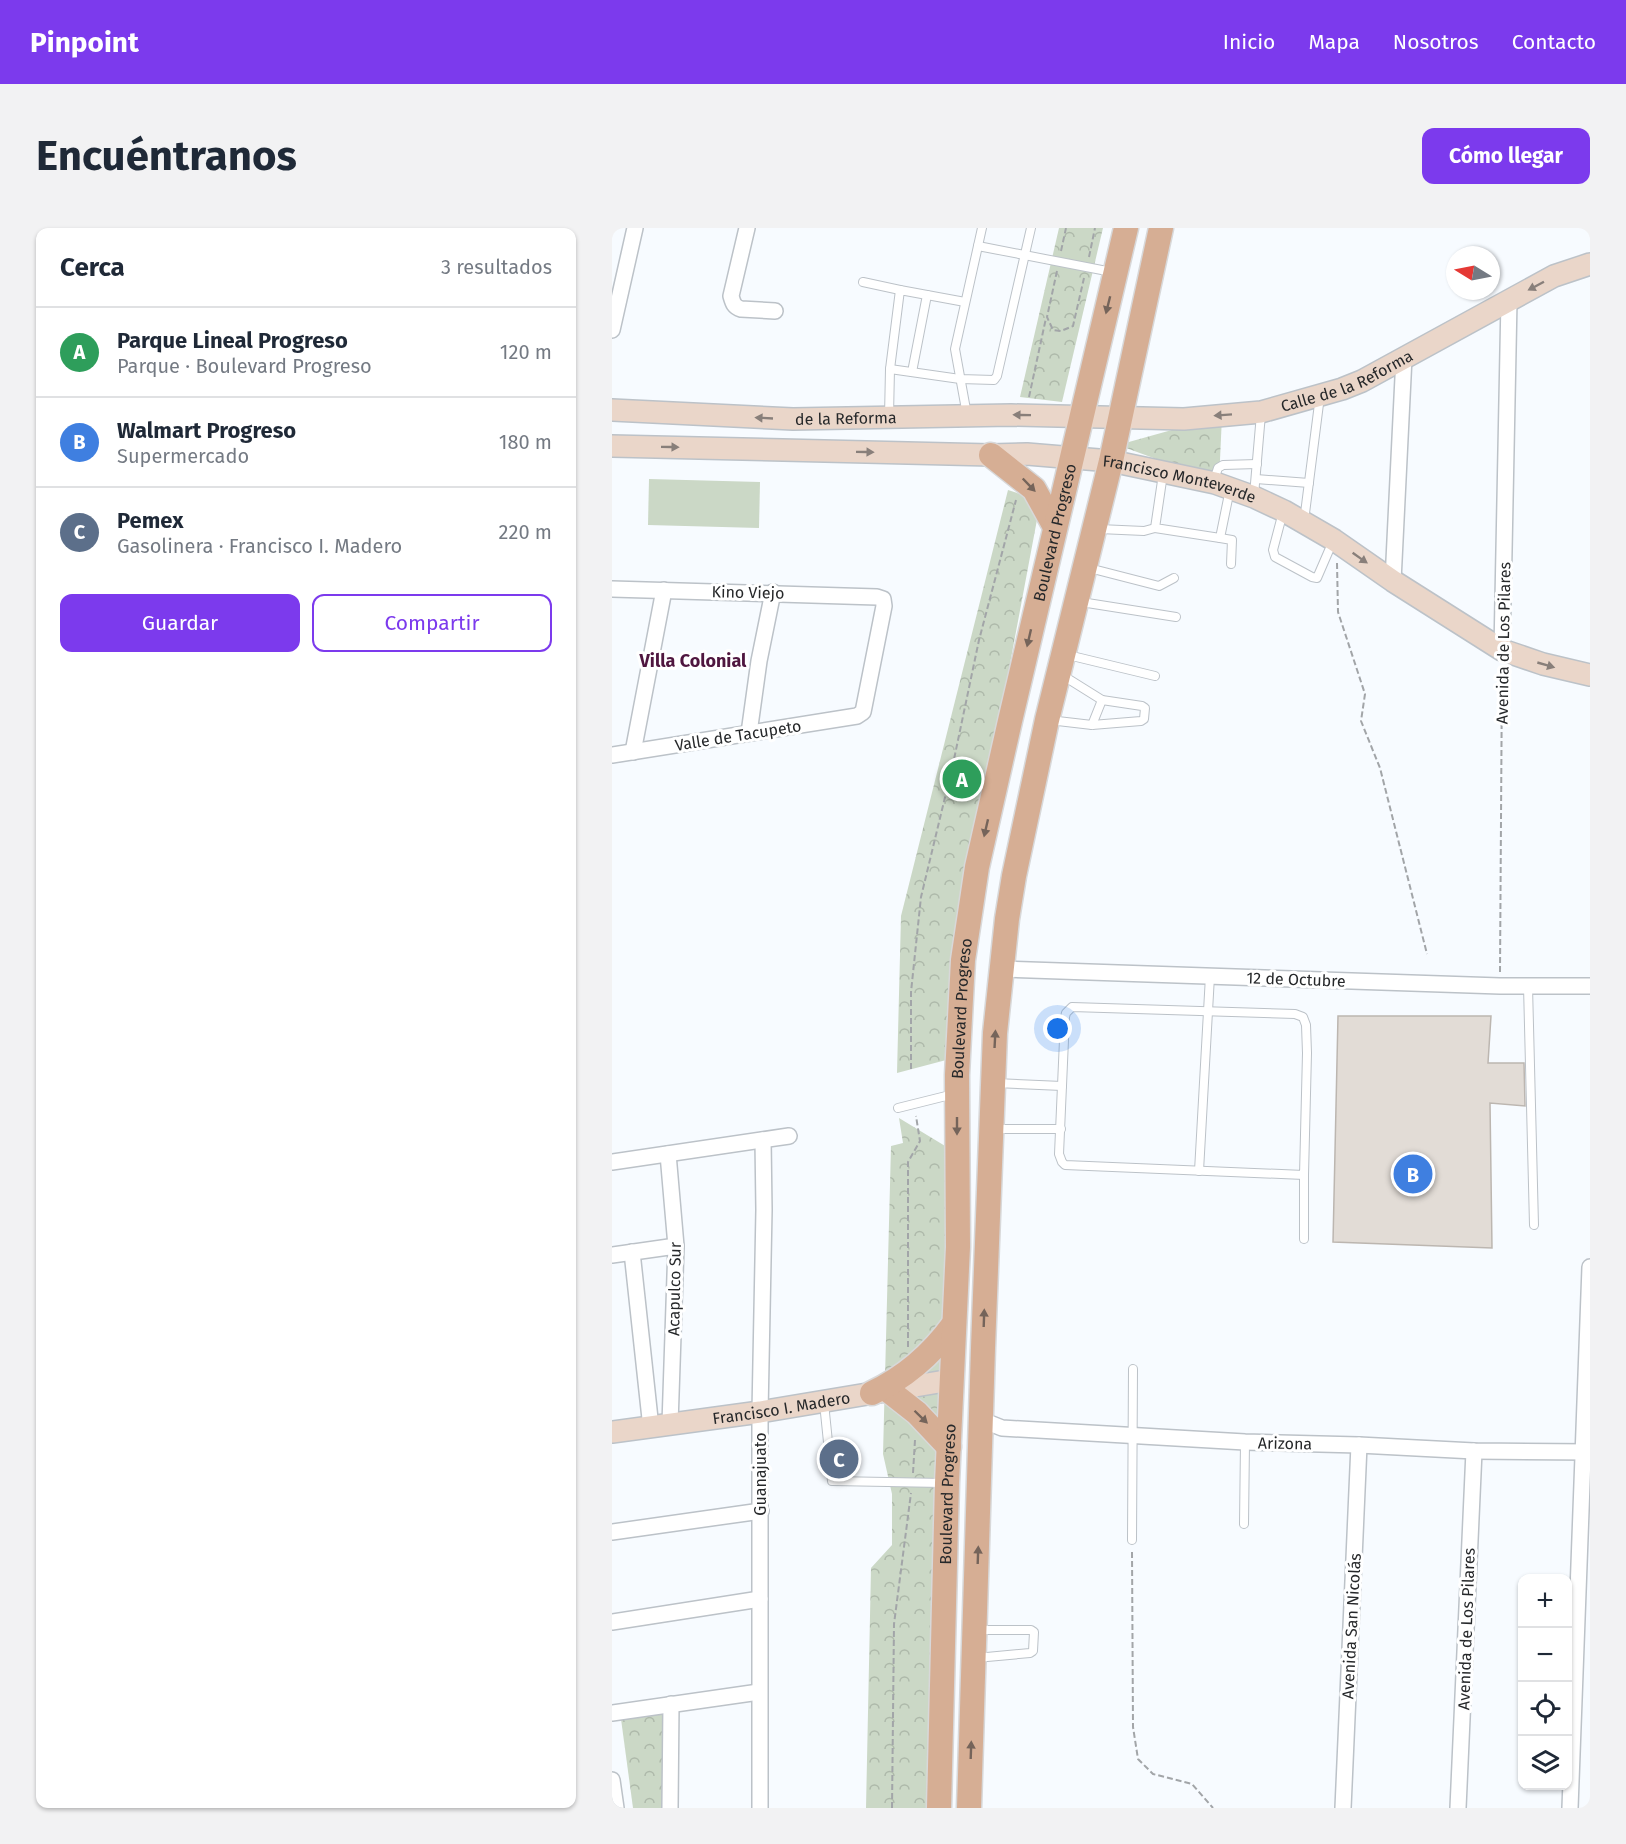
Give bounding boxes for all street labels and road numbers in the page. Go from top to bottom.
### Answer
street label: Calle de la Reforma [1279,346,1416,416]
street label: de la Reforma [795,408,897,429]
street label: Francisco Monteverde [1102,451,1259,507]
street label: Boulevard Progreso [1029,462,1080,603]
street label: Avenida de Los Pilares [1493,562,1514,724]
street label: Kino Viejo [711,582,785,603]
street label: Valle de Tacupeto [674,716,803,755]
street label: Boulevard Progreso [948,937,976,1079]
street label: 12 de Octubre [1246,968,1346,991]
street label: Acapulco Sur [664,1241,685,1336]
street label: Francisco I. Madero [711,1388,852,1428]
street label: Boulevard Progreso [936,1423,960,1565]
street label: Guanajuato [751,1432,770,1516]
street label: Arizona [1258,1434,1312,1453]
street label: Avenida de Los Pilares [1454,1548,1479,1710]
street label: Avenida San Nicolás [1338,1553,1365,1699]

